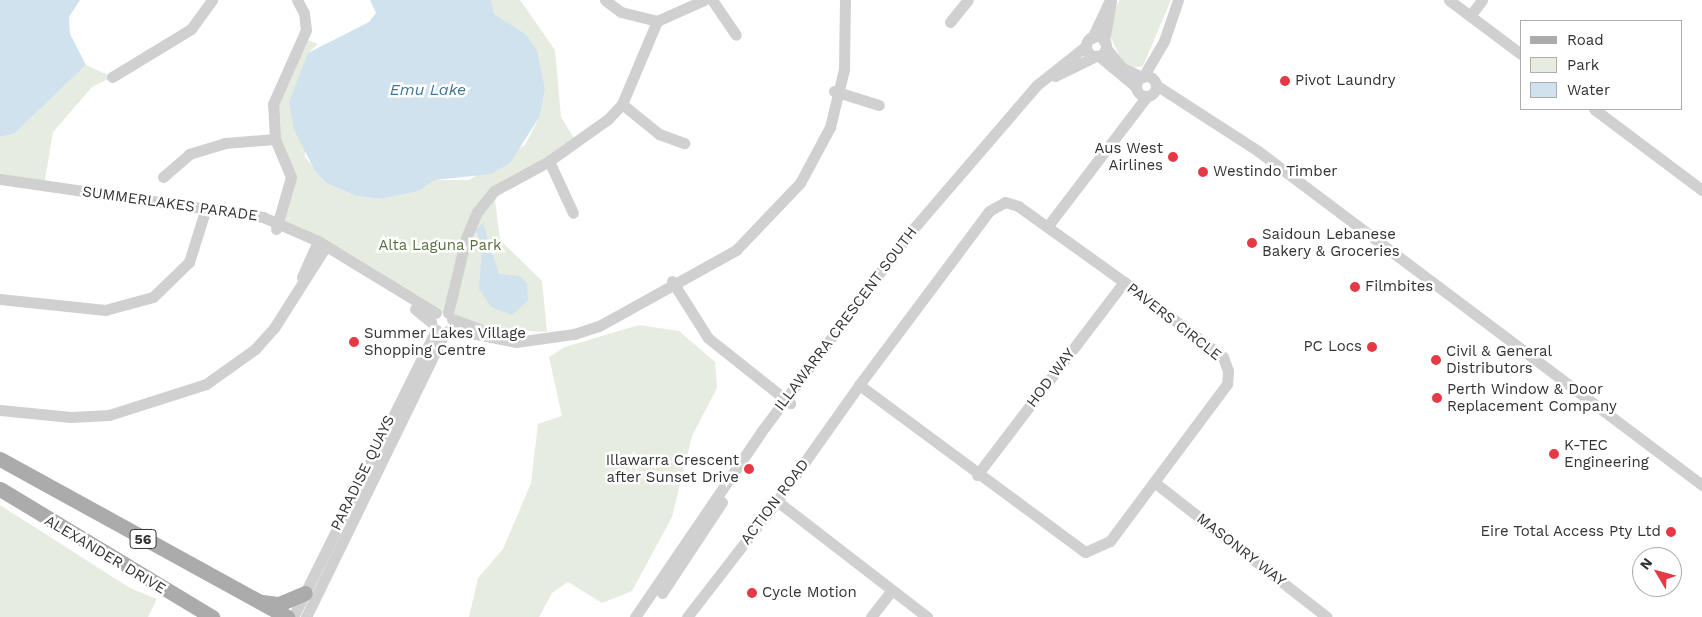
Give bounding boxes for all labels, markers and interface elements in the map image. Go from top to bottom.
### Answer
legend [1520,20,1682,110]
text: Road [1567,31,1604,49]
text: Park [1567,56,1599,74]
place label: Pivot Laundry [1295,72,1395,90]
marker: Pivot Laundry [1279,75,1291,87]
water label: Emu Lake [390,80,466,100]
text: Water [1567,81,1610,99]
place label: Aus West Airlines [1094,139,1163,174]
marker: Aus West Airlines [1167,151,1179,163]
place label: Westindo Timber [1213,163,1338,181]
marker: Westindo Timber [1197,166,1209,178]
street label: SUMMERLAKES PARADE [81,183,259,225]
street label: ILLAWARRA CRESCENT SOUTH [771,223,921,415]
place label: Saidoun Lebanese Bakery & Groceries [1262,225,1400,260]
park label: Alta Laguna Park [378,237,502,255]
marker: Saidoun Lebanese Bakery & Groceries [1246,237,1258,249]
place label: Filmbites [1365,278,1433,296]
street label: PAVERS CIRCLE [1123,280,1225,364]
marker: Filmbites [1349,281,1361,293]
place label: Summer Lakes Village Shopping Centre [364,324,527,359]
marker: Summer Lakes Village Shopping Centre [348,336,360,348]
place label: PC Locs [1303,338,1362,356]
marker: PC Locs [1366,341,1378,353]
place label: Civil & General Distributors [1446,342,1553,377]
street label: HOD WAY [1023,345,1079,411]
marker: Civil & General Distributors [1430,354,1442,366]
place label: Perth Window & Door Replacement Company [1447,380,1617,415]
marker: Perth Window & Door Replacement Company [1431,392,1443,404]
street label: PARADISE QUAYS [327,412,399,534]
place label: K-TEC Engineering [1564,436,1649,471]
marker: K-TEC Engineering [1548,448,1560,460]
place label: Illawarra Crescent after Sunset Drive [605,451,739,486]
street label: ACTION ROAD [737,456,813,548]
marker: Illawarra Crescent after Sunset Drive [743,463,755,475]
street label: MASONRY WAY [1192,509,1290,591]
street label: ALEXANDER DRIVE [41,512,169,598]
place label: Eire Total Access Pty Ltd [1479,523,1661,541]
marker: Eire Total Access Pty Ltd [1665,526,1677,538]
road number: 56 [129,528,157,550]
north arrow [1632,547,1682,597]
text: N [1636,555,1655,573]
place label: Cycle Motion [762,584,857,602]
marker: Cycle Motion [746,587,758,599]

